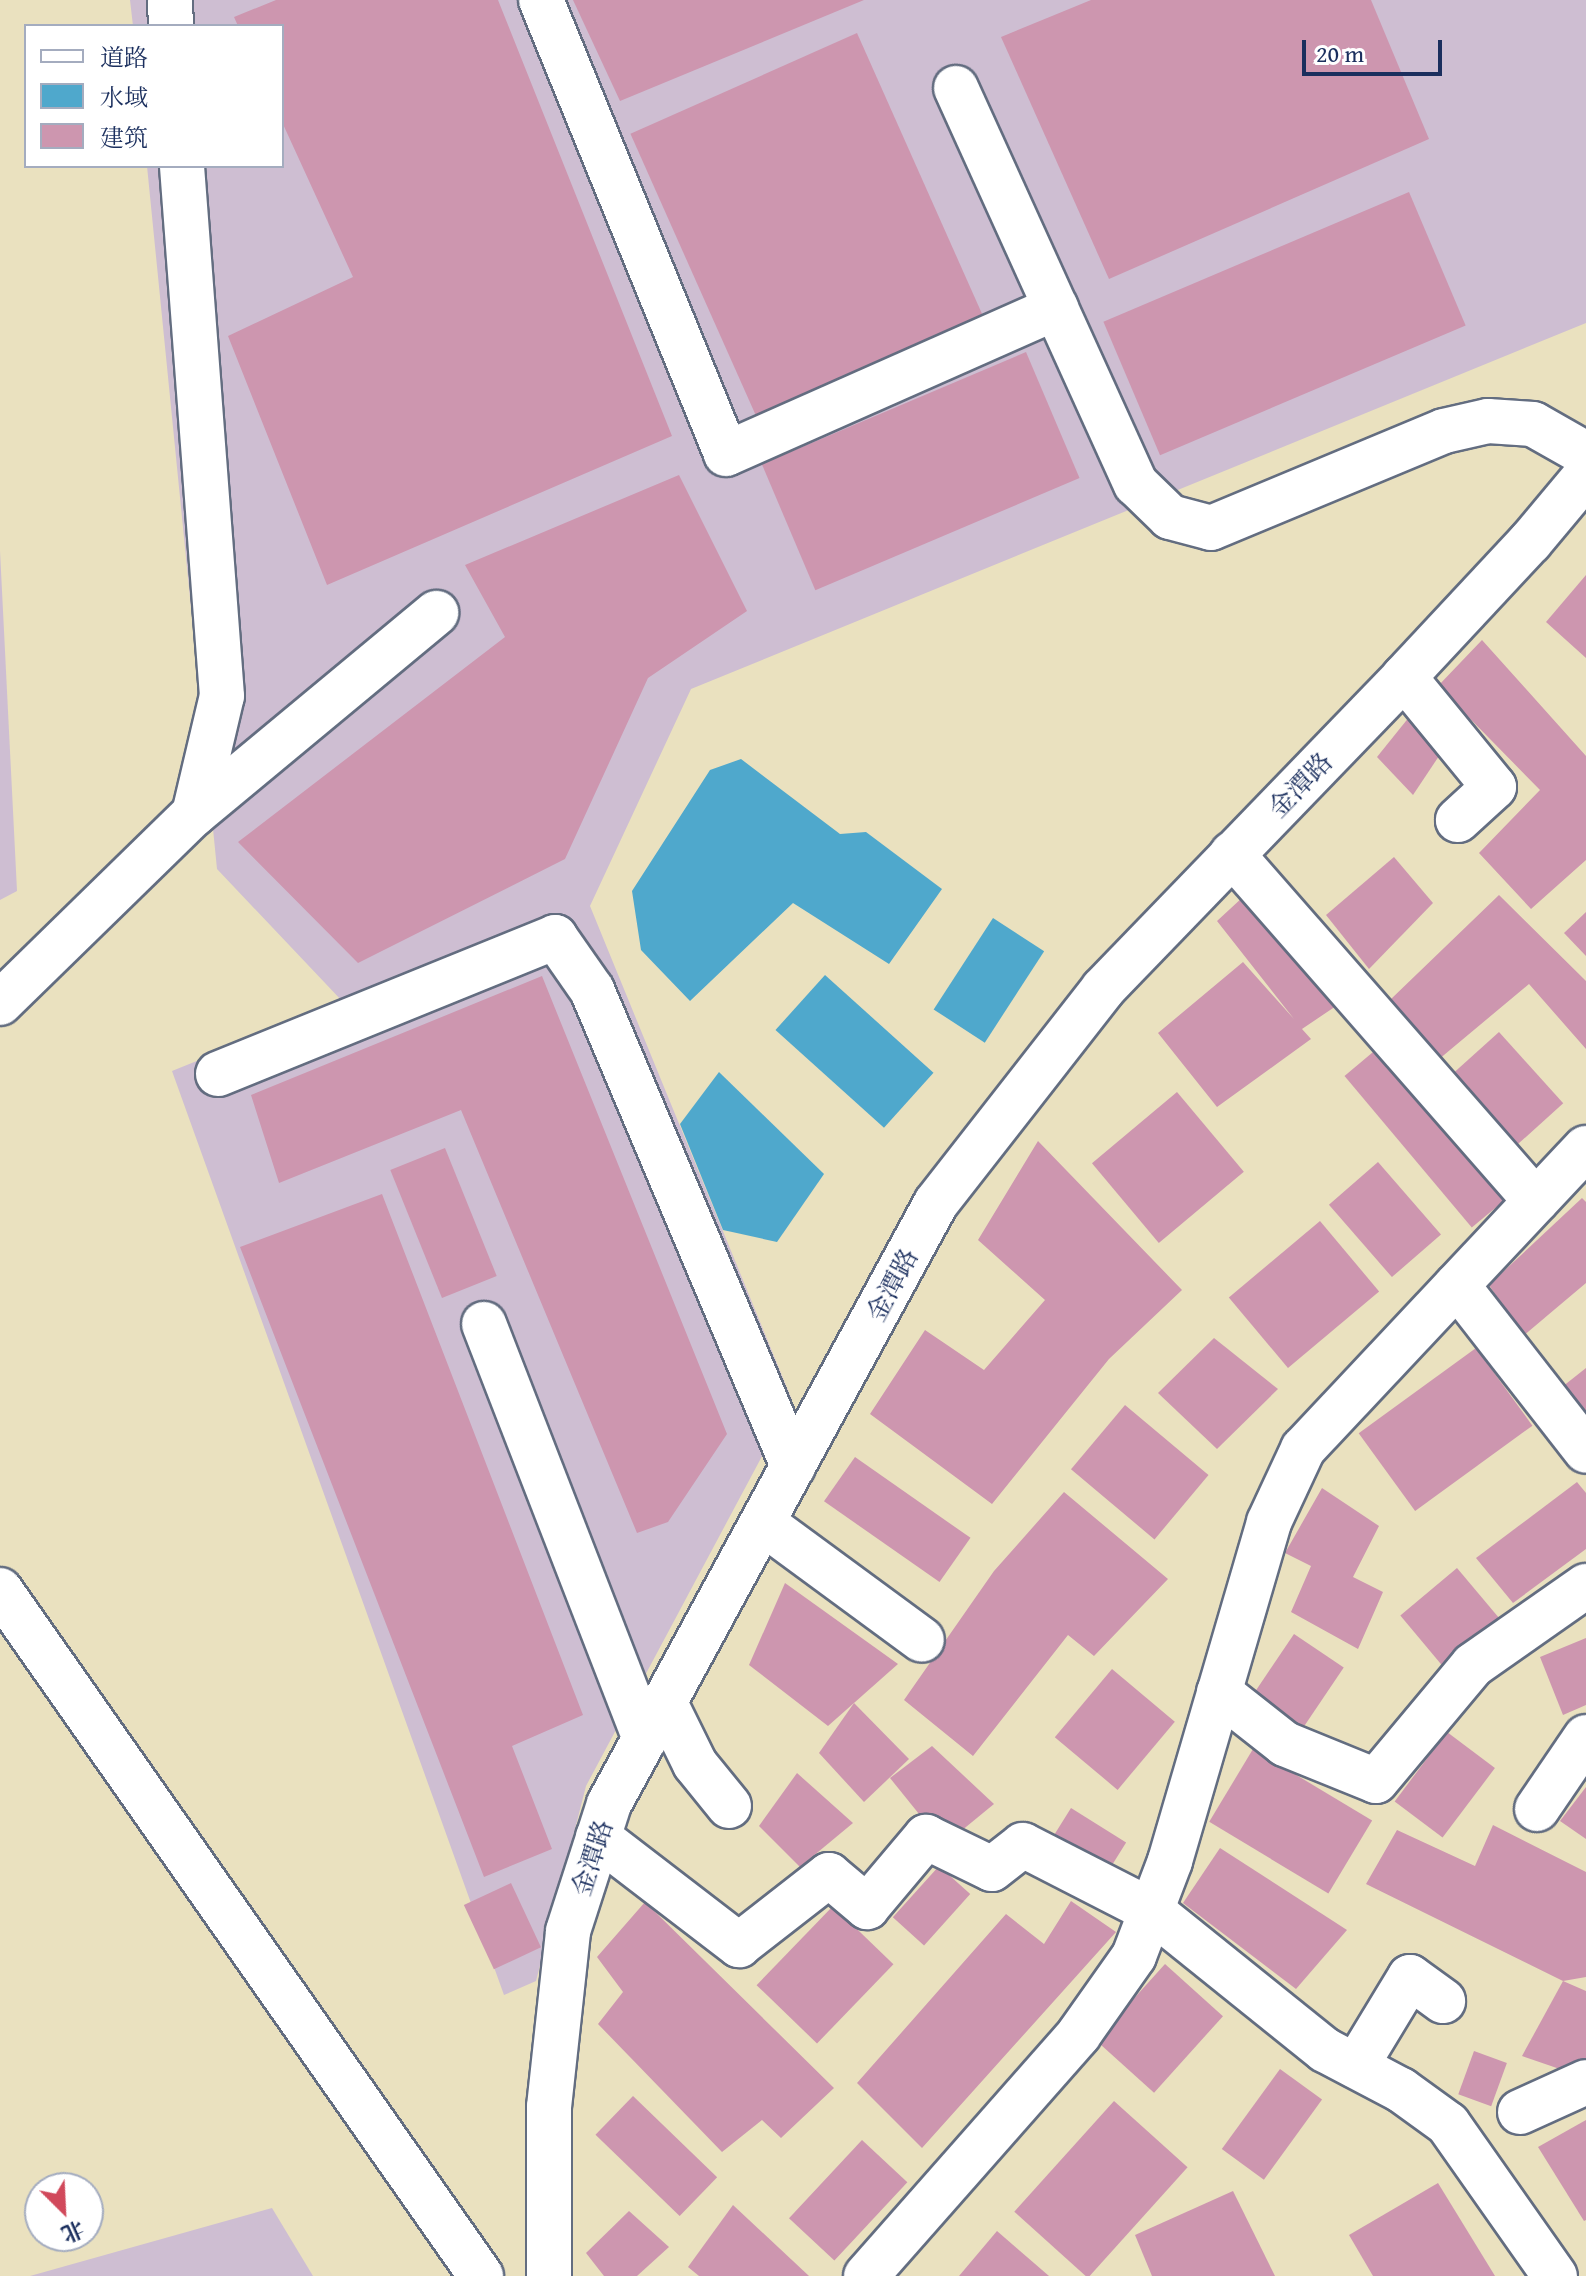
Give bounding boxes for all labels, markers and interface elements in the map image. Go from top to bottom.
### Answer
legend [24,24,284,168]
scale bar [1306,24,1446,74]
text: 20 m [1316,36,1364,71]
text: 道路 [100,40,148,75]
text: 水域 [100,80,148,115]
text: 建筑 [100,120,148,155]
street label: 金潭路 [1262,746,1338,824]
street label: 金潭路 [860,1243,924,1327]
street label: 金潭路 [565,1816,619,1900]
north arrow [24,2172,104,2252]
text: 北 [56,2213,90,2251]

